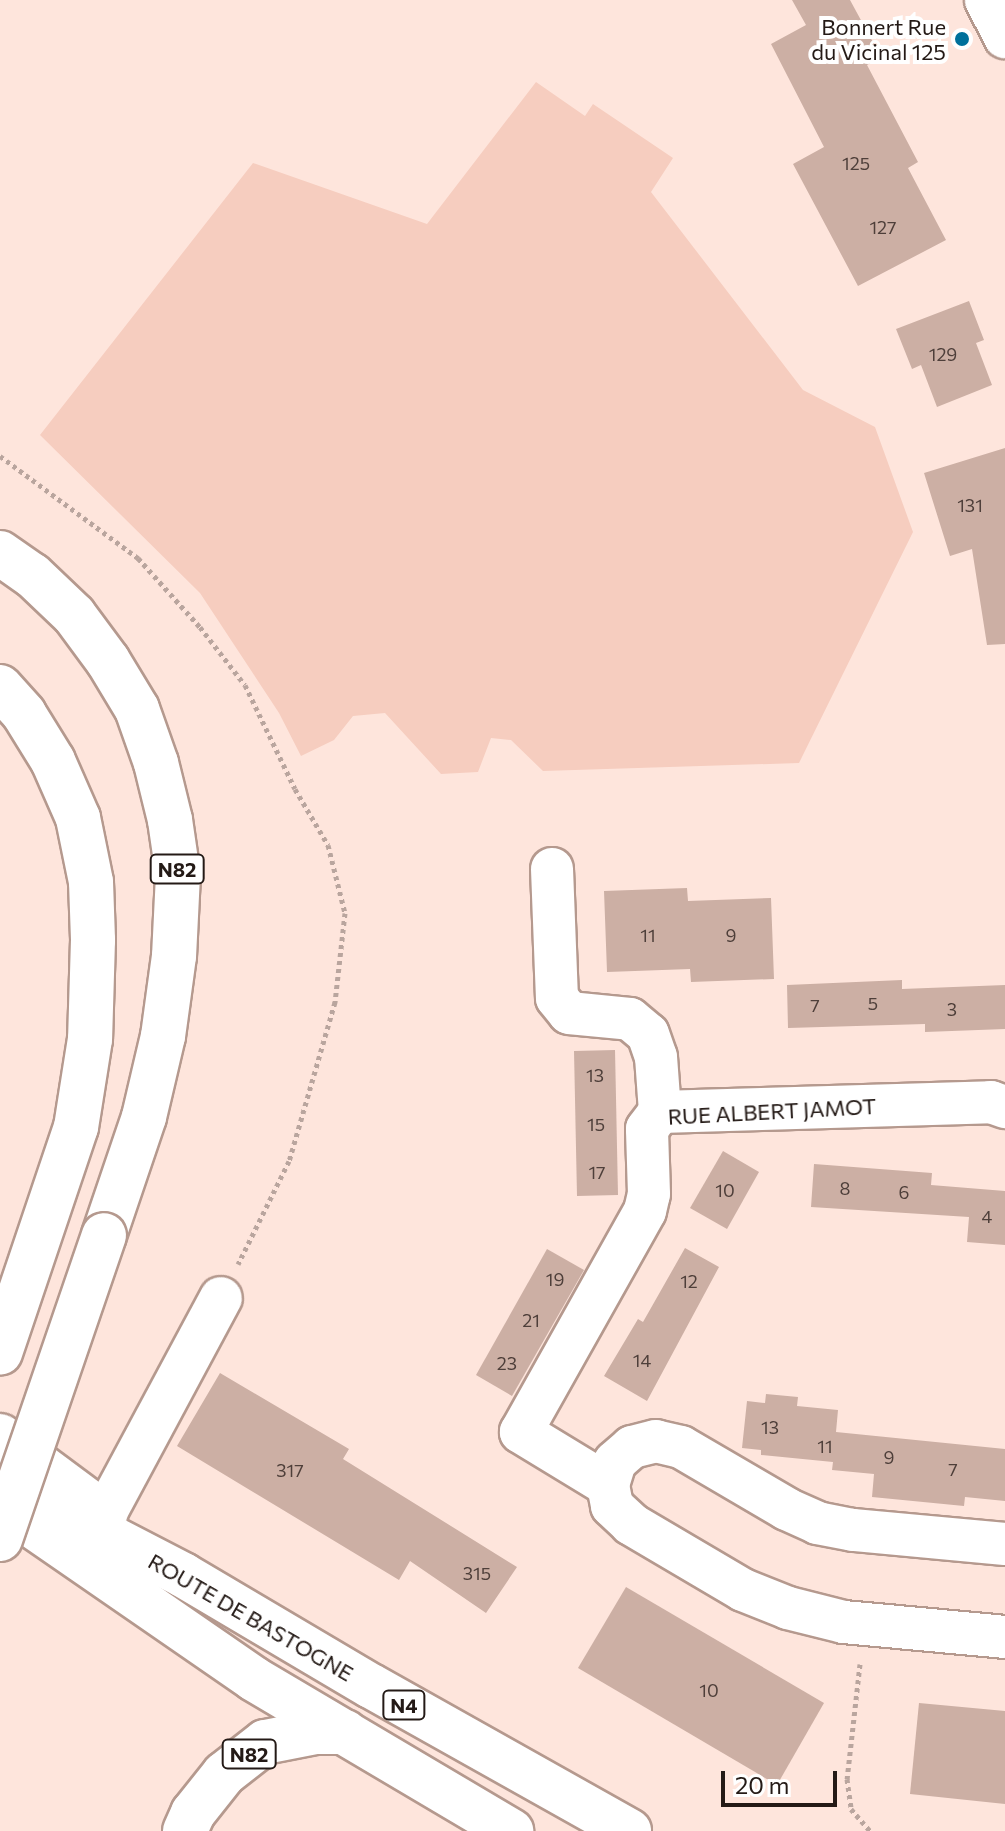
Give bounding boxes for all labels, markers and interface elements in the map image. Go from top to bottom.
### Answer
place label: Bonnert Rue du Vicinal 125 [811,13,946,64]
marker: Bonnert Rue du Vicinal 125 [953,30,971,48]
house number: 125 [842,152,870,174]
house number: 127 [869,216,897,238]
house number: 129 [929,343,957,365]
house number: 131 [957,494,983,516]
road number: N82 [149,853,205,885]
house number: 11 [640,924,656,946]
house number: 9 [726,924,736,946]
house number: 5 [868,992,878,1014]
house number: 7 [810,994,820,1016]
house number: 3 [947,998,957,1020]
house number: 13 [586,1064,604,1086]
street label: RUE ALBERT JAMOT [667,1092,877,1130]
house number: 15 [587,1113,605,1135]
house number: 17 [588,1161,606,1183]
house number: 8 [840,1177,850,1199]
house number: 10 [715,1179,735,1201]
house number: 6 [899,1181,909,1203]
house number: 4 [982,1205,992,1227]
house number: 19 [546,1268,564,1290]
house number: 12 [680,1270,698,1292]
house number: 21 [522,1309,540,1331]
house number: 14 [633,1349,651,1371]
house number: 23 [497,1352,517,1374]
house number: 13 [761,1416,779,1438]
house number: 11 [817,1435,833,1457]
house number: 9 [884,1446,894,1468]
house number: 7 [948,1458,958,1480]
house number: 317 [276,1459,304,1481]
street label: ROUTE DE BASTOGNE [144,1547,358,1687]
house number: 315 [463,1562,491,1584]
house number: 10 [699,1679,719,1701]
road number: N4 [382,1689,426,1721]
road number: N82 [221,1738,277,1770]
scale bar [725,1755,841,1805]
text: 20 m [735,1770,789,1799]

